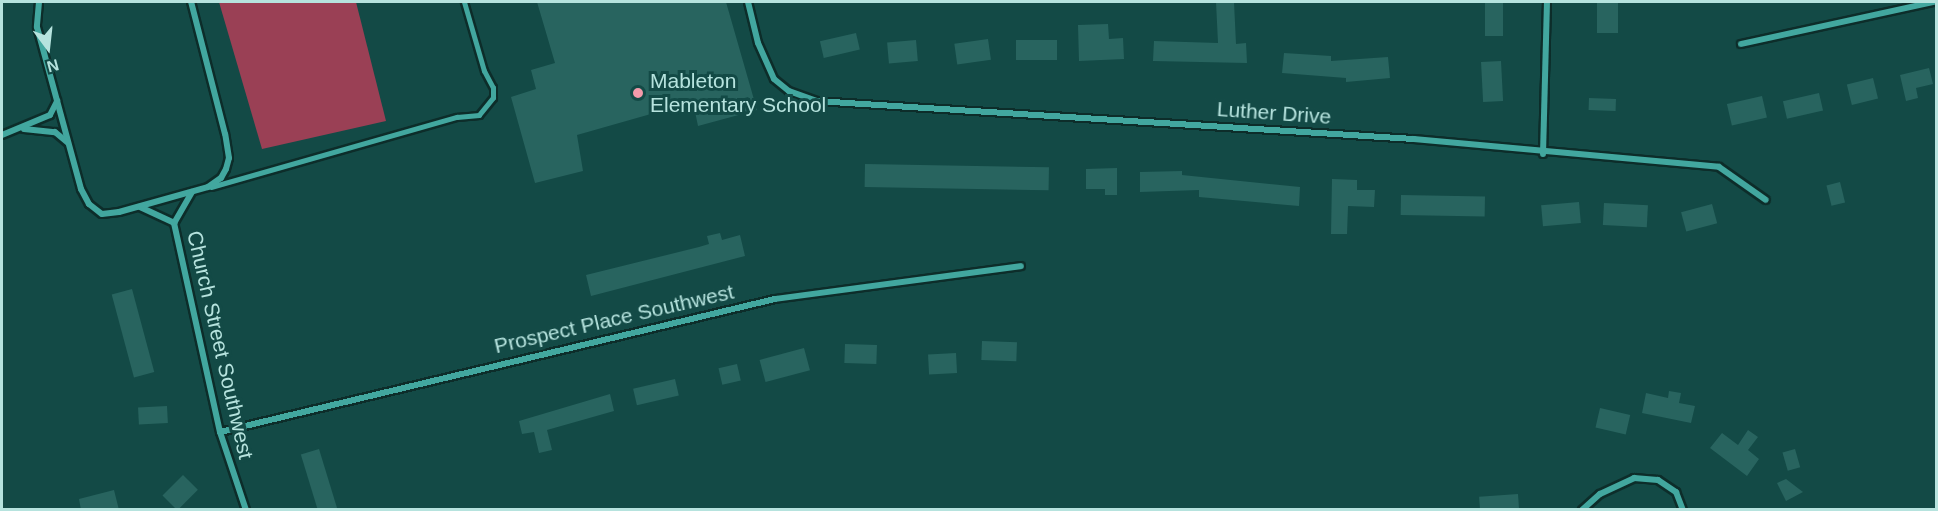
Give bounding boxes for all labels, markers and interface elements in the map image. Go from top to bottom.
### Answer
north arrow [18,18,78,78]
text: N [45,56,61,76]
place label: Mableton Elementary School [650,68,826,118]
marker: Mableton Elementary School [631,86,645,100]
street label: Luther Drive [1216,96,1332,130]
street label: Church Street Southwest [181,228,259,462]
street label: Prospect Place Southwest [492,279,736,359]

